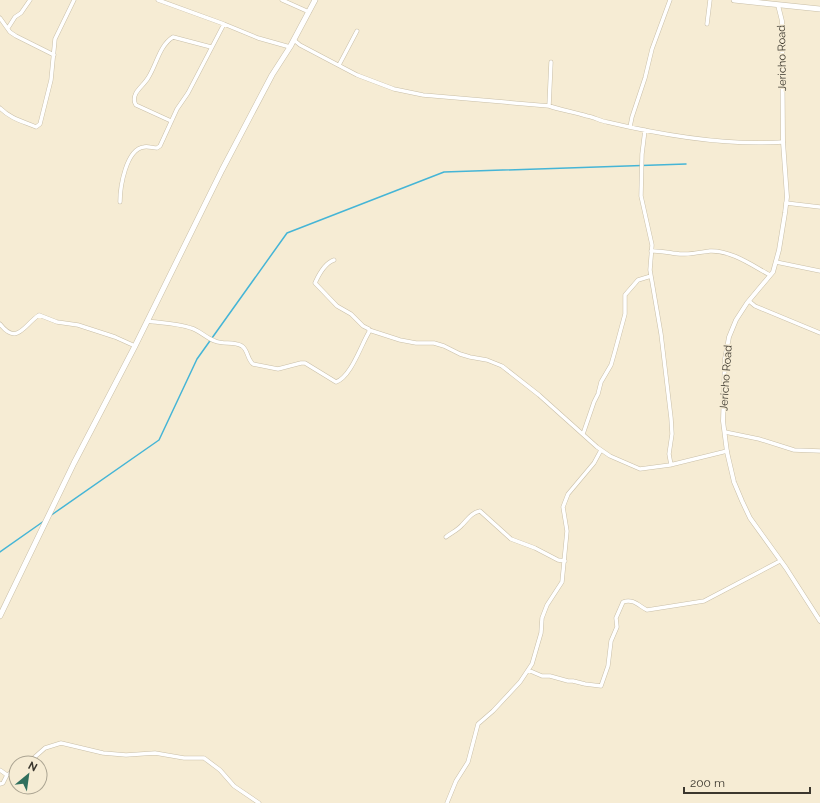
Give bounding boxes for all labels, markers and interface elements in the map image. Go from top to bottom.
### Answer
street label: Jericho Road [775,25,789,91]
street label: Jericho Road [717,344,735,411]
north arrow [8,755,48,795]
text: N [26,759,39,774]
scale bar [684,769,810,795]
text: 200 m [690,776,725,790]

